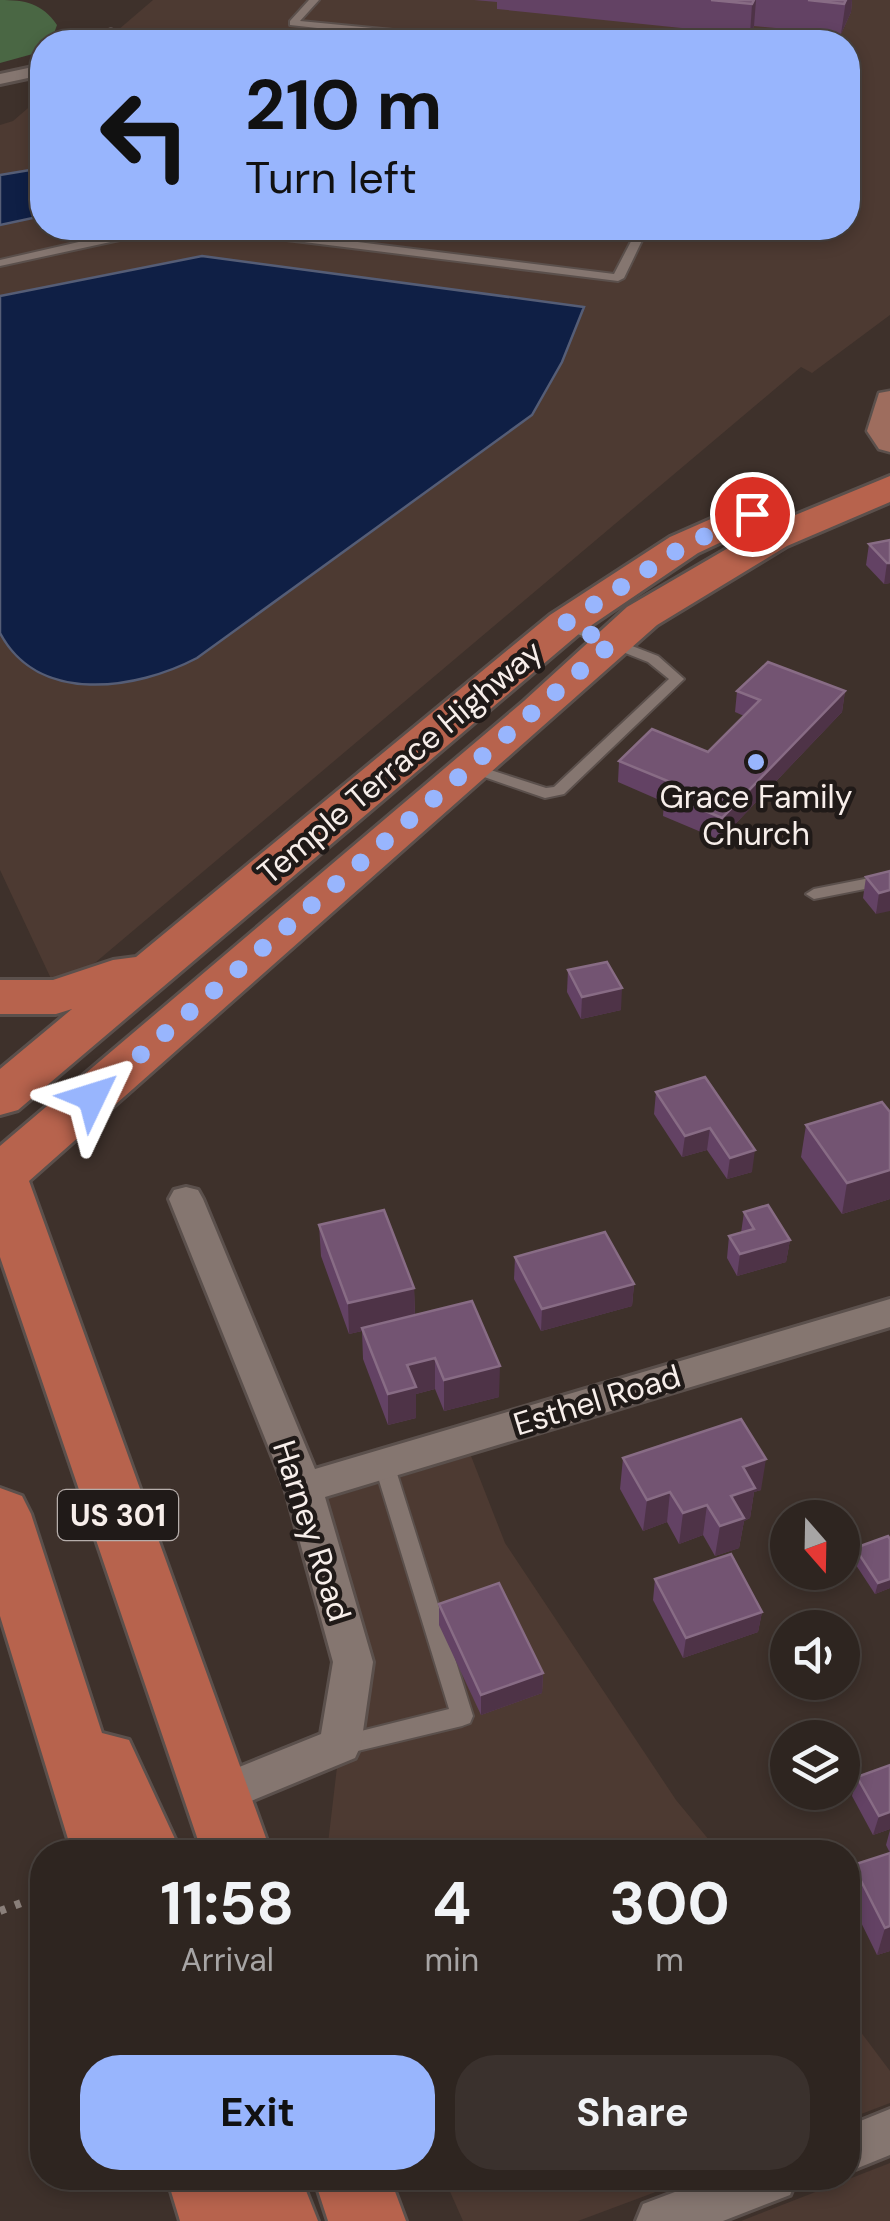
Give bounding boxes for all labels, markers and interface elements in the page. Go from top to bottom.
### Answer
text: 210 m [245,60,442,151]
icon: left [80,70,210,200]
text: Turn left [245,148,417,207]
pin [710,472,795,557]
icon: arrive [725,487,780,542]
street label: Temple Terrace Highway [249,630,551,894]
marker: Grace Family Church [745,751,767,773]
place label: Grace Family Church [659,776,853,855]
position arrow [40,1045,144,1149]
street label: Esthel Road [508,1355,686,1445]
street label: Harney Road [263,1435,361,1627]
road number: US 301 [58,1490,178,1540]
north arrow [770,1500,860,1590]
map controls [770,1500,860,1810]
button: sound [770,1610,860,1700]
button: layers [770,1720,860,1810]
text: 11:58 [160,1864,294,1943]
text: 4 [432,1864,471,1943]
text: 300 [609,1864,730,1943]
text: Arrival [181,1939,274,1981]
text: min [424,1939,479,1981]
text: m [655,1939,684,1981]
button: Exit [80,2055,435,2170]
button: Share [455,2055,810,2170]

